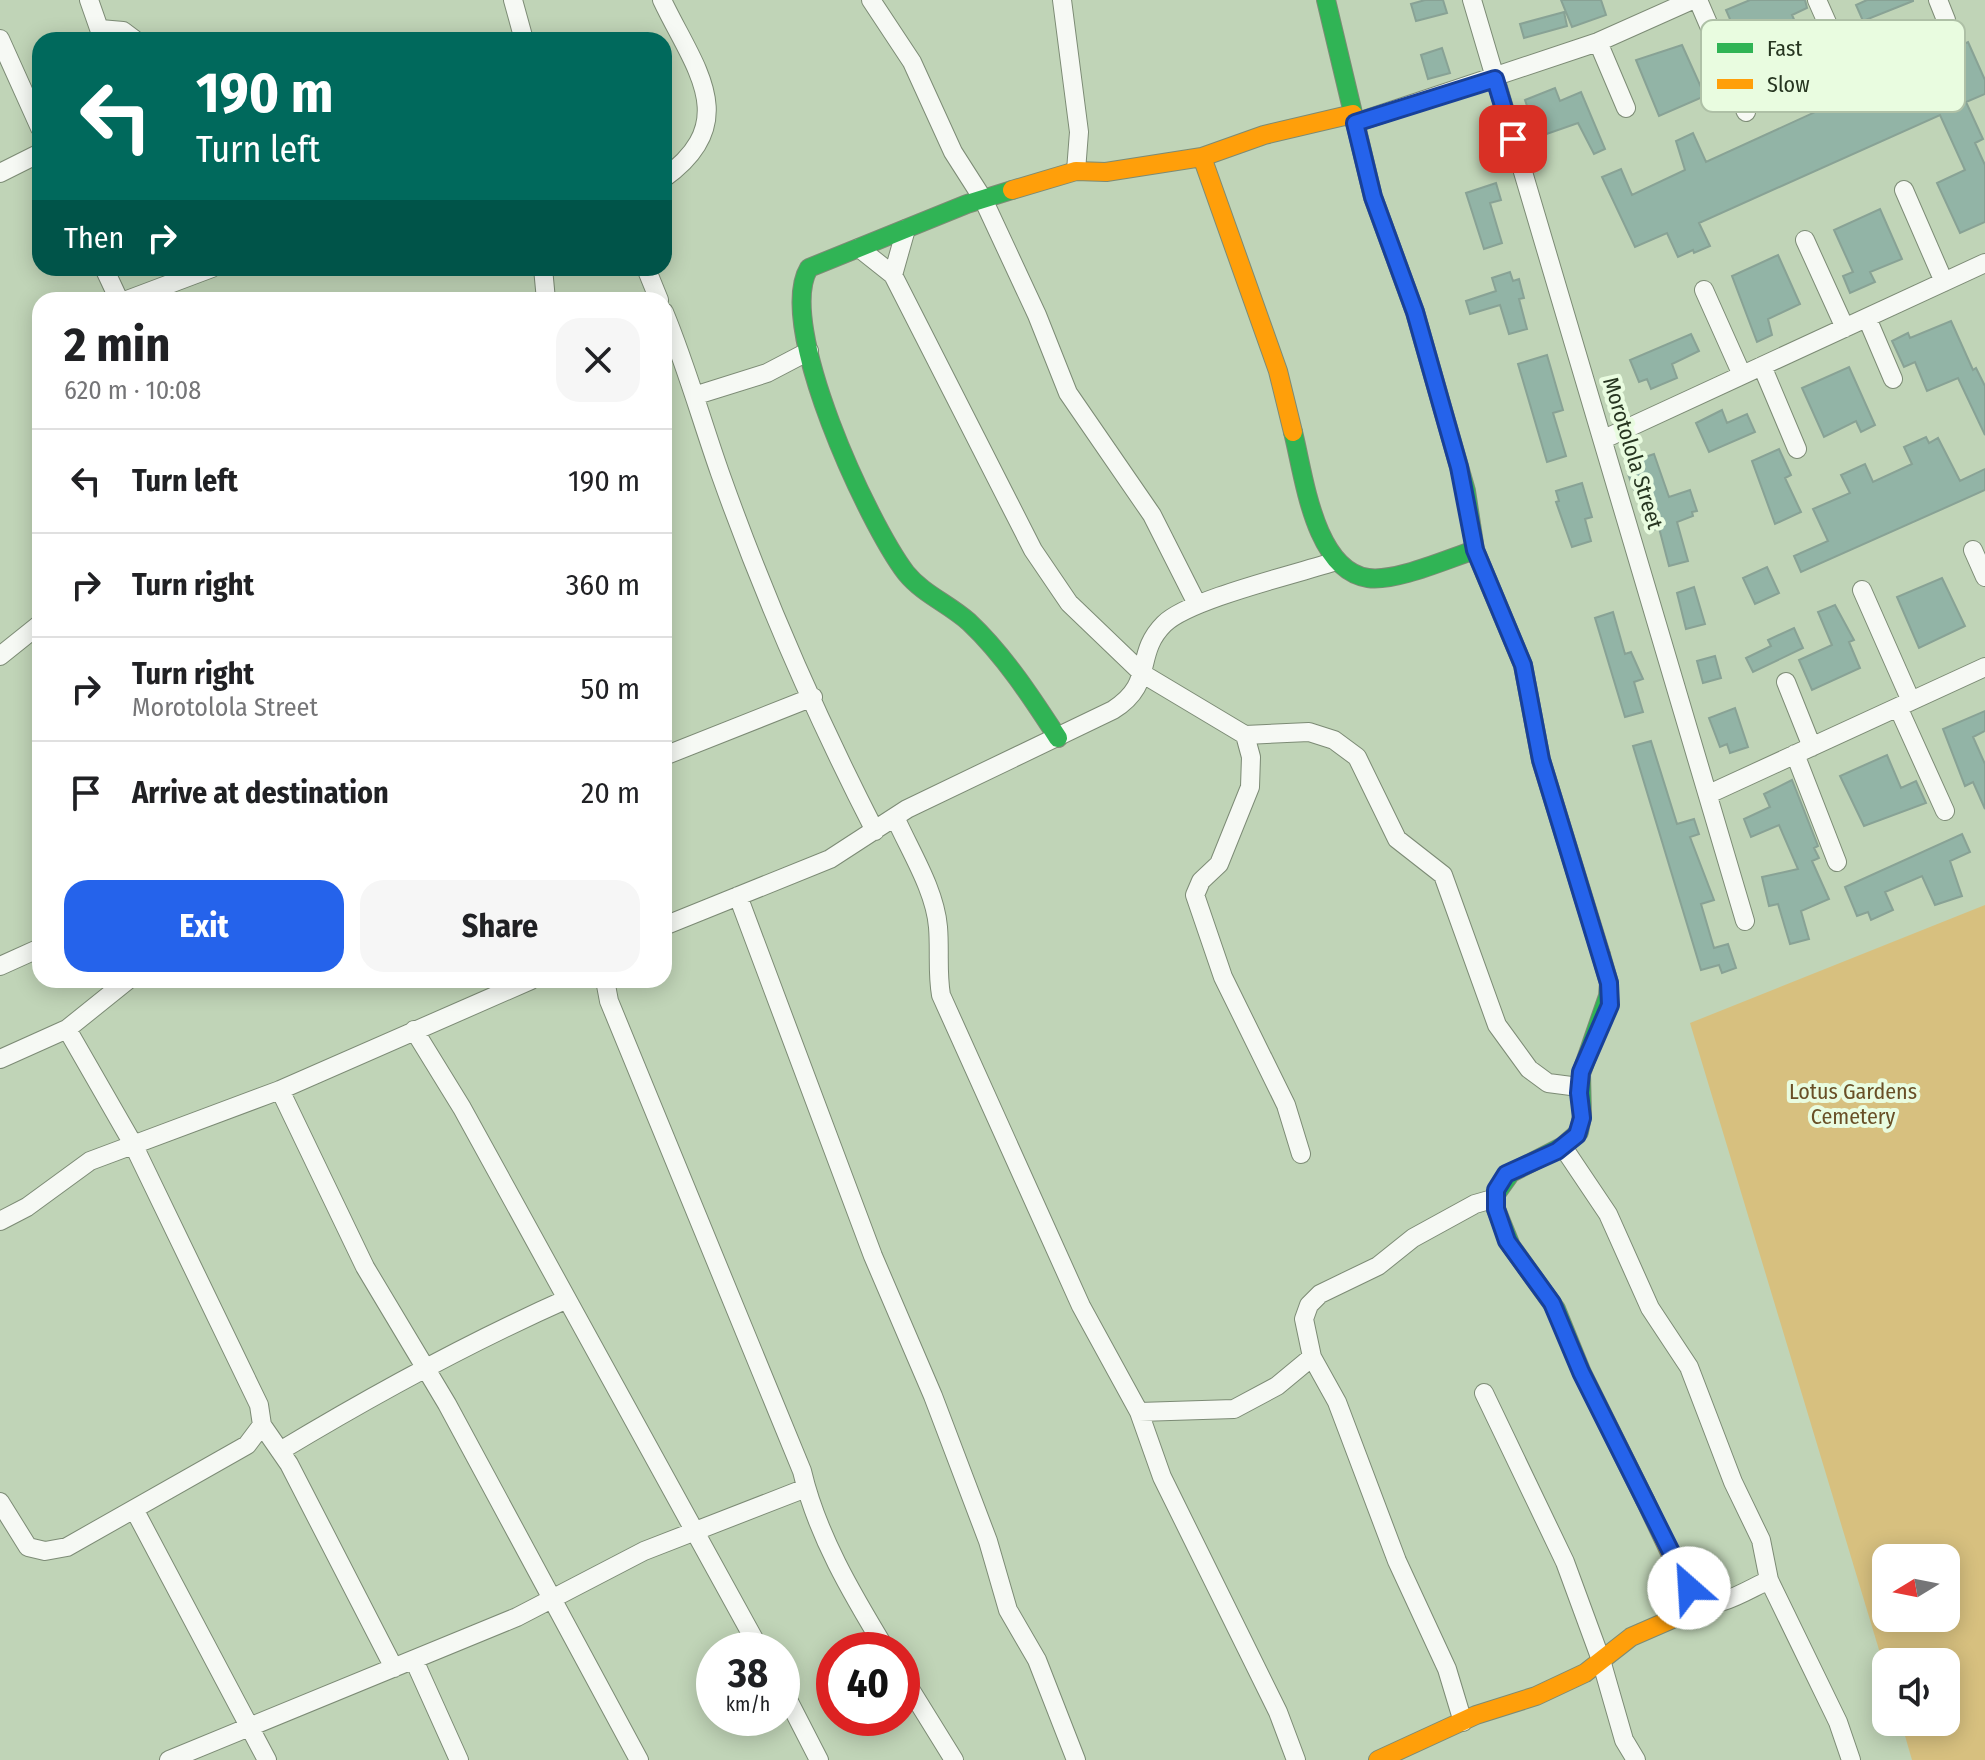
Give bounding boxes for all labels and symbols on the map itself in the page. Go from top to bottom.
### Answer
legend [1701,20,1965,112]
text: Fast [1767,35,1803,62]
text: Slow [1767,71,1810,98]
pin [1479,105,1547,173]
street label: Morotolola Street [1597,374,1669,533]
park label: Lotus Gardens Cemetery [1789,1078,1917,1130]
north arrow [1872,1544,1960,1632]
position arrow [1647,1546,1731,1630]
speed limit sign: 40 [816,1632,920,1736]

